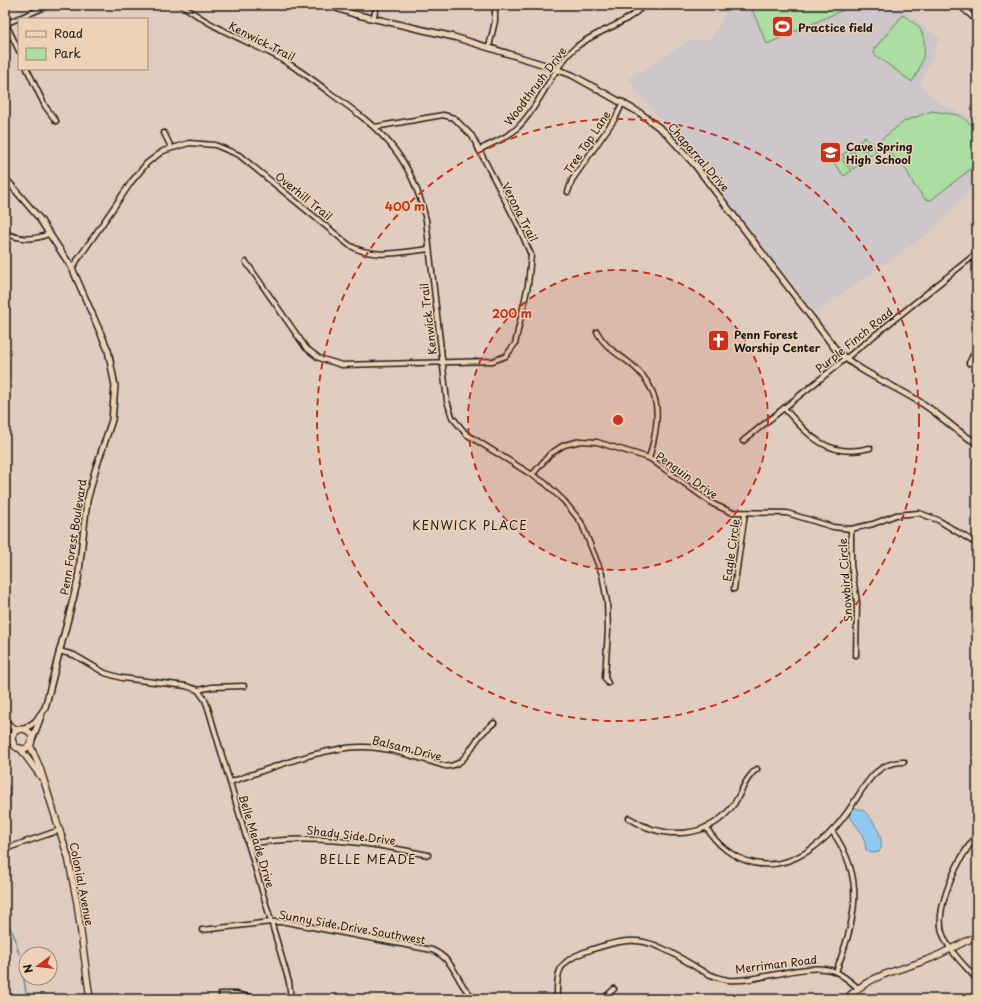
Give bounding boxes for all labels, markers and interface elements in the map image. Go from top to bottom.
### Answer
sports icon: Practice field [769,14,795,40]
street label: Kenwick Trail [226,17,298,65]
legend [18,18,148,70]
place label: Practice field [798,19,873,36]
text: Road [54,24,83,42]
street label: Woodthrush Drive [500,43,570,129]
text: Park [54,44,81,62]
street label: Tree Top Lane [559,107,615,177]
street label: Chaparral Drive [664,119,734,195]
place label: Cave Spring High School [846,138,913,168]
school or university icon: Cave Spring High School [818,139,844,165]
street label: Overhill Trail [272,168,336,224]
street label: Verona Trail [498,179,542,245]
text: 400 m [385,197,425,215]
street label: Kenwick Trail [415,282,441,356]
street label: Purple Finch Road [812,303,896,377]
text: 200 m [492,304,532,322]
place label: Penn Forest Worship Center [734,326,821,356]
church icon: Penn Forest Worship Center [705,327,731,353]
centre of rings [611,413,625,427]
street label: Penguin Drive [652,447,722,503]
street label: Penn Forest Boulevard [55,477,91,596]
district label: KENWICK PLACE [412,516,528,534]
street label: Eagle Circle [718,517,744,583]
street label: Snowbird Circle [834,538,856,622]
street label: Balsam Drive [370,731,444,765]
street label: Belle Meade Drive [235,792,279,890]
street label: Shady Side Drive [305,821,397,849]
street label: Colonial Avenue [66,841,98,927]
district label: BELLE MEADE [320,850,416,868]
street label: Sunny Side Drive Southwest [277,906,427,948]
north arrow [18,946,58,986]
street label: Merriman Road [734,951,818,977]
text: N [18,962,37,975]

